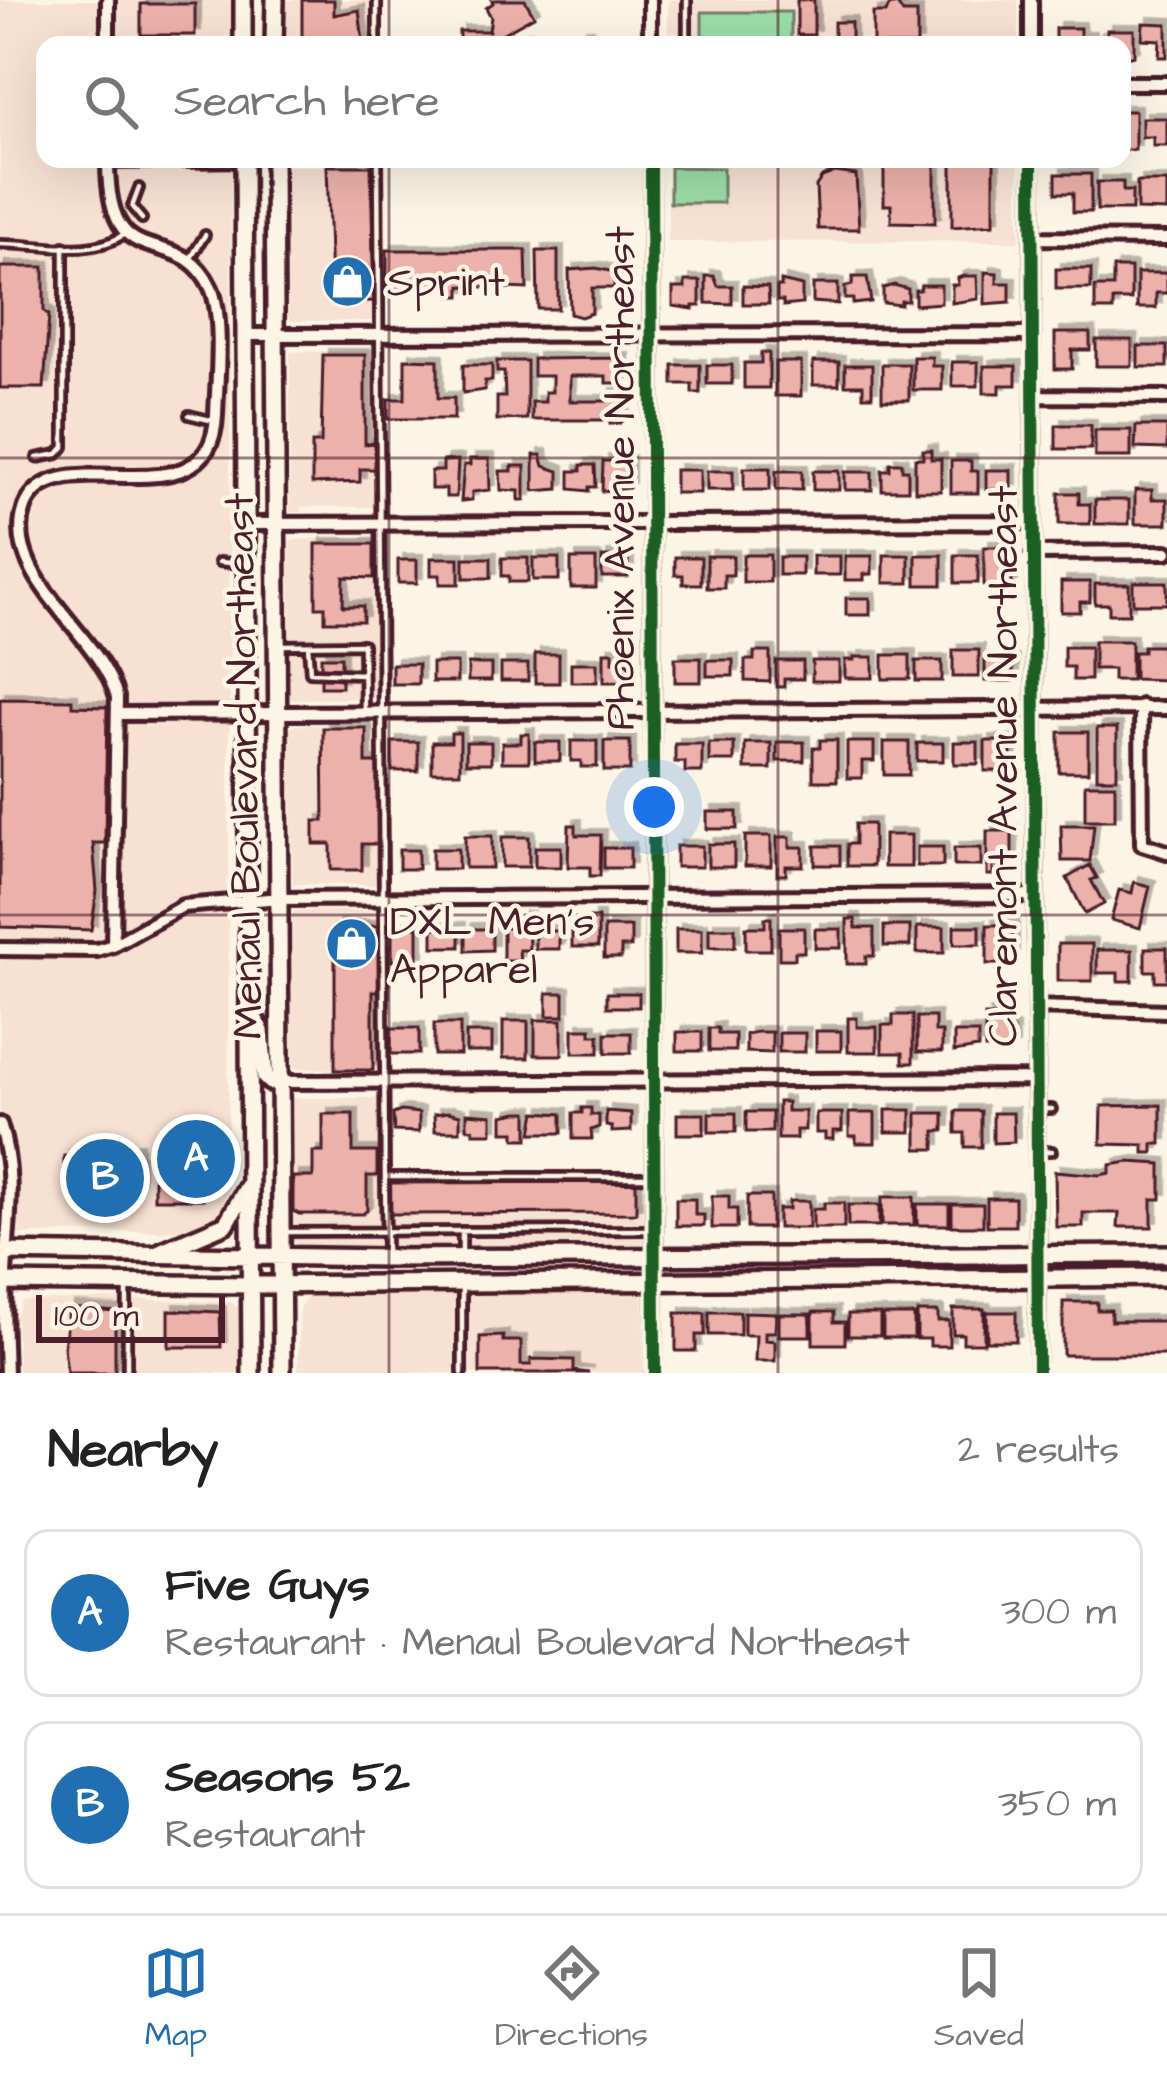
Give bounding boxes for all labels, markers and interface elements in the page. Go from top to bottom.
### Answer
search box [36,36,1131,168]
icon: search [78,69,144,135]
text: Search here [174,71,440,133]
street label: Phoenix Avenue Northeast [593,226,651,730]
shop icon: Sprint [320,253,376,309]
place label: Sprint [387,255,505,313]
street label: Claremont Avenue Northeast [976,485,1034,1047]
street label: Menaul Boulevard Northeast [211,492,279,1040]
your location [624,777,684,837]
place label: DXL Men's Apparel [390,894,595,1000]
shop icon: DXL Men's Apparel [323,916,379,972]
pin: A [157,1114,235,1204]
pin: B [66,1133,144,1223]
scale bar [36,1289,225,1342]
text: 100 m [54,1293,139,1339]
text: Nearby [48,1416,218,1487]
text: 2 results [958,1424,1119,1478]
text: Five Guys [165,1555,370,1617]
text: A [78,1586,102,1640]
text: 300 m [1001,1586,1116,1640]
text: Restaurant · Menaul Boulevard Northeast [165,1617,910,1671]
text: Seasons 52 [165,1747,410,1809]
text: B [76,1778,104,1832]
text: 350 m [998,1778,1116,1832]
text: Restaurant [165,1809,366,1863]
tab: Map [143,1940,209,2058]
tab: Directions [495,1940,648,2058]
tab: Saved [934,1940,1024,2058]

